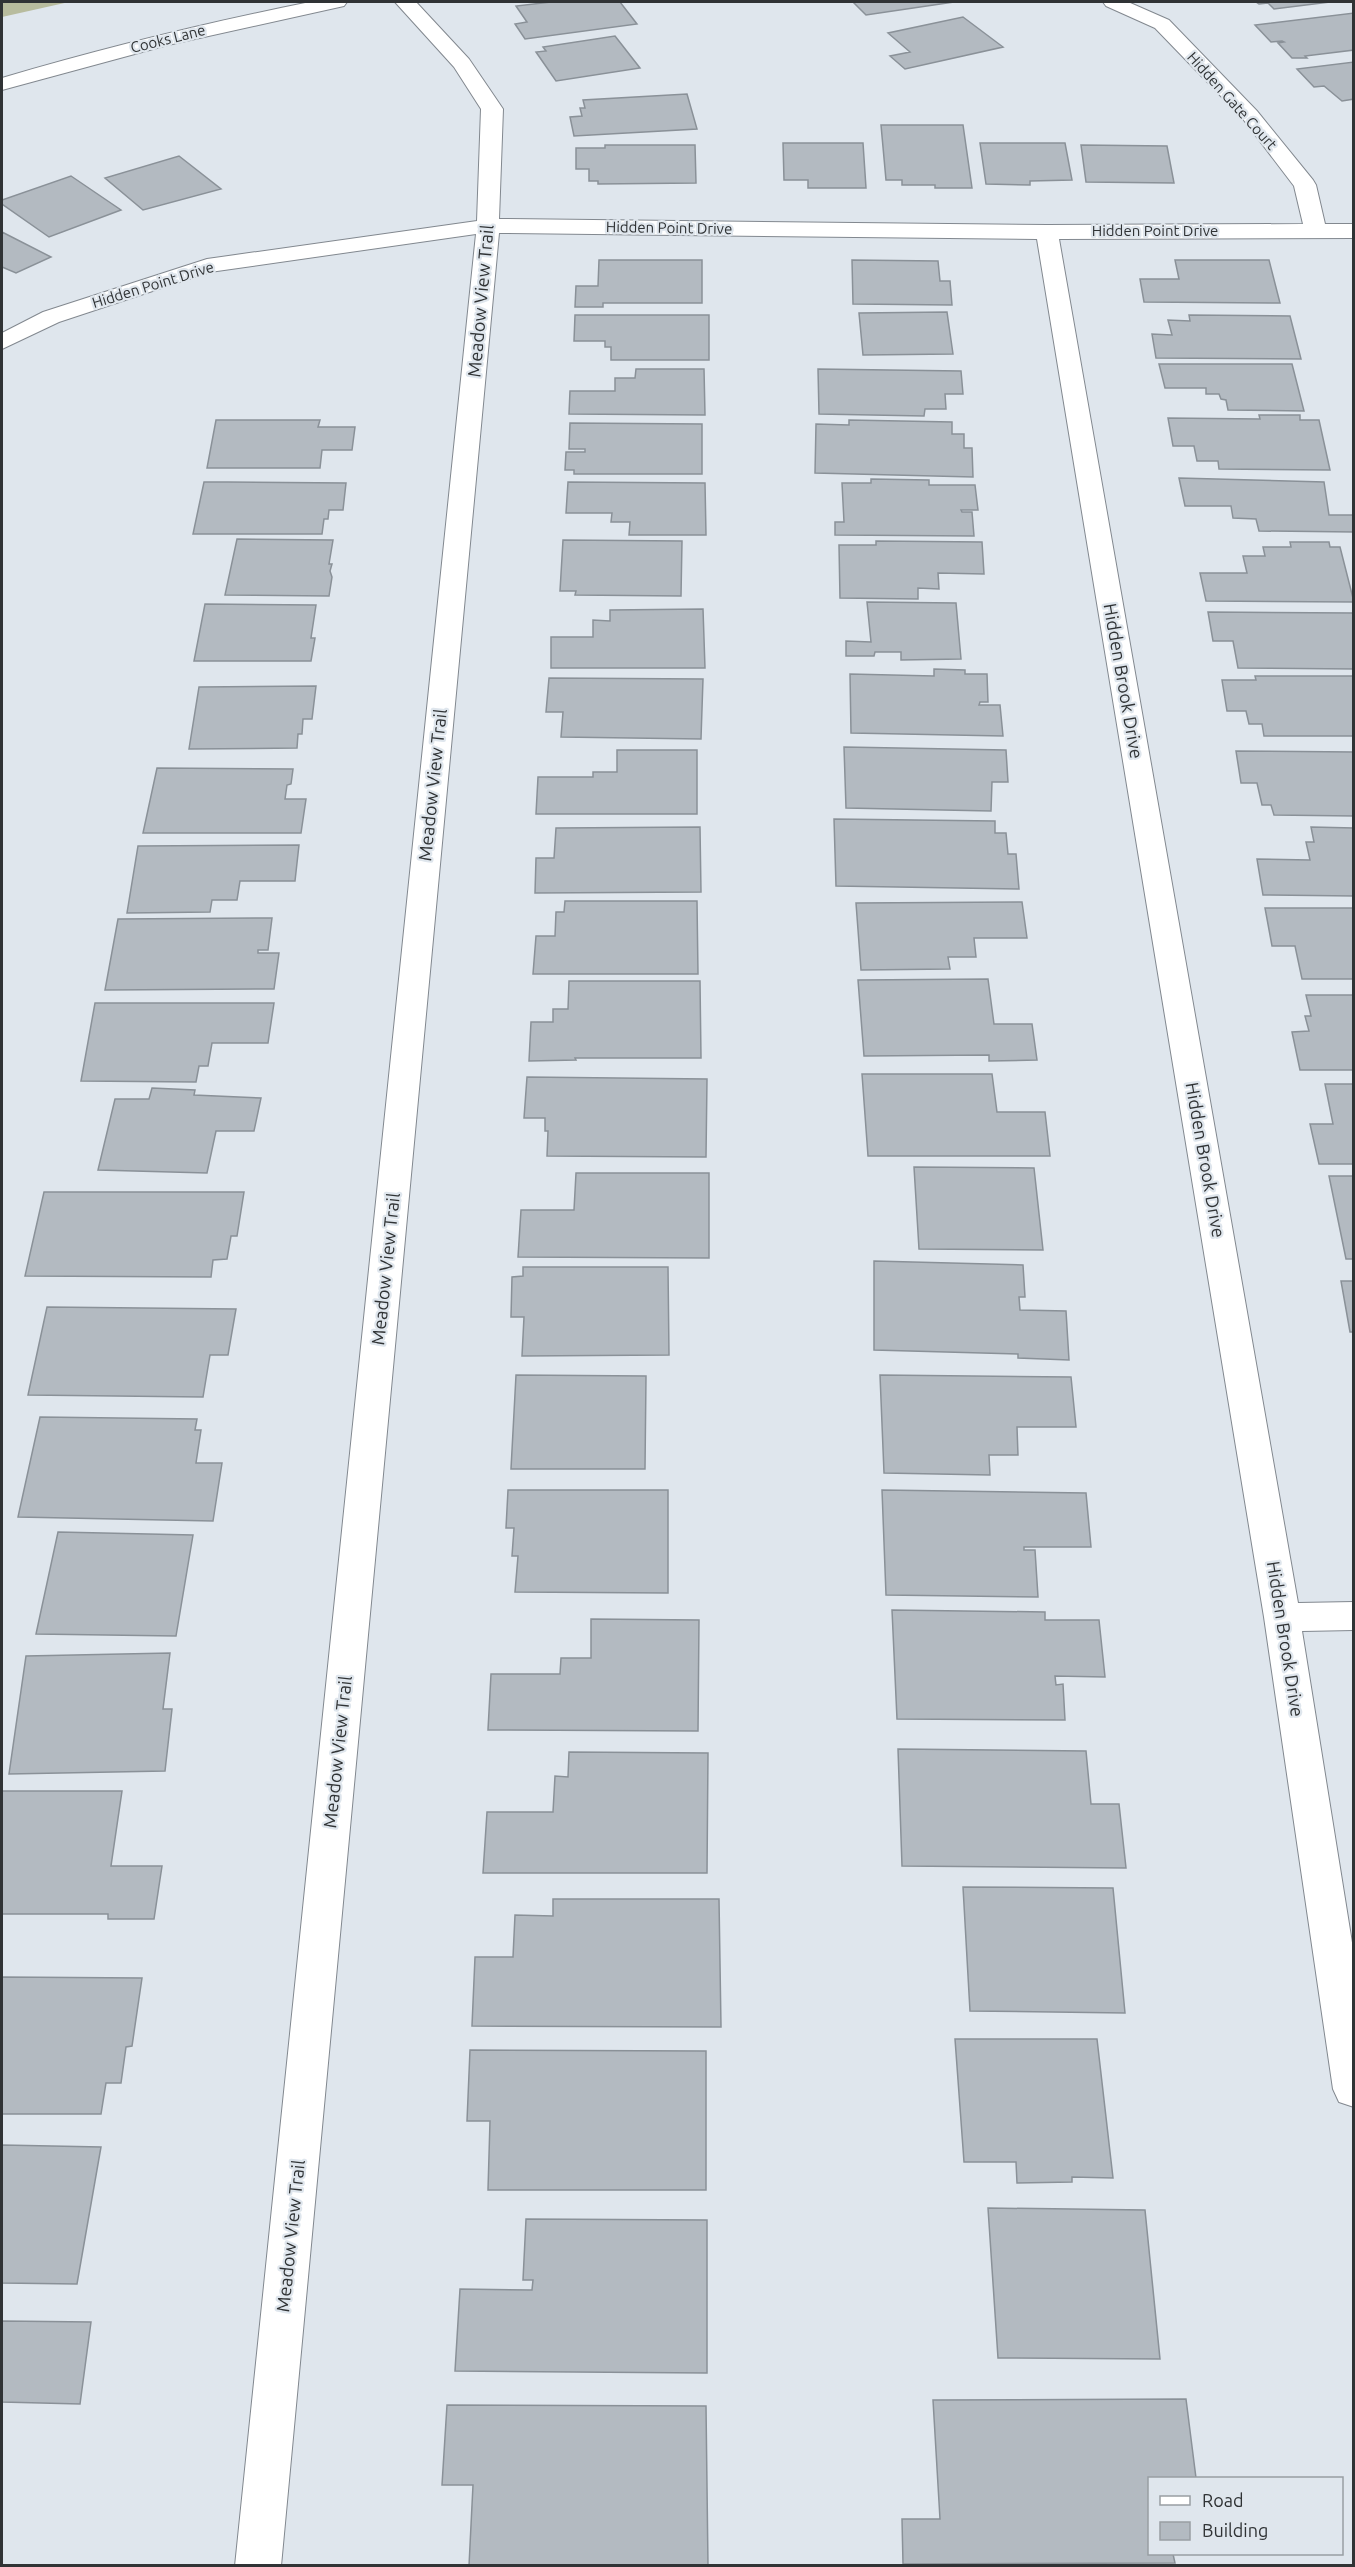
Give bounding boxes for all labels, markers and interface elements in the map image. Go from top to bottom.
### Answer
street label: Cooks Lane [129,21,207,56]
street label: Hidden Gate Court [1184,48,1281,153]
street label: Hidden Point Drive [606,218,732,237]
street label: Hidden Point Drive [1092,222,1218,239]
street label: Meadow View Trail [463,224,497,378]
street label: Hidden Point Drive [90,258,216,311]
street label: Hidden Brook Drive [1100,602,1147,760]
street label: Meadow View Trail [414,708,450,862]
street label: Hidden Brook Drive [1182,1081,1229,1239]
street label: Meadow View Trail [367,1192,403,1346]
street label: Hidden Brook Drive [1264,1560,1308,1718]
street label: Meadow View Trail [319,1675,355,1829]
street label: Meadow View Trail [272,2159,308,2313]
legend [1148,2477,1343,2555]
text: Road [1202,2490,1244,2510]
text: Building [1202,2520,1268,2540]

